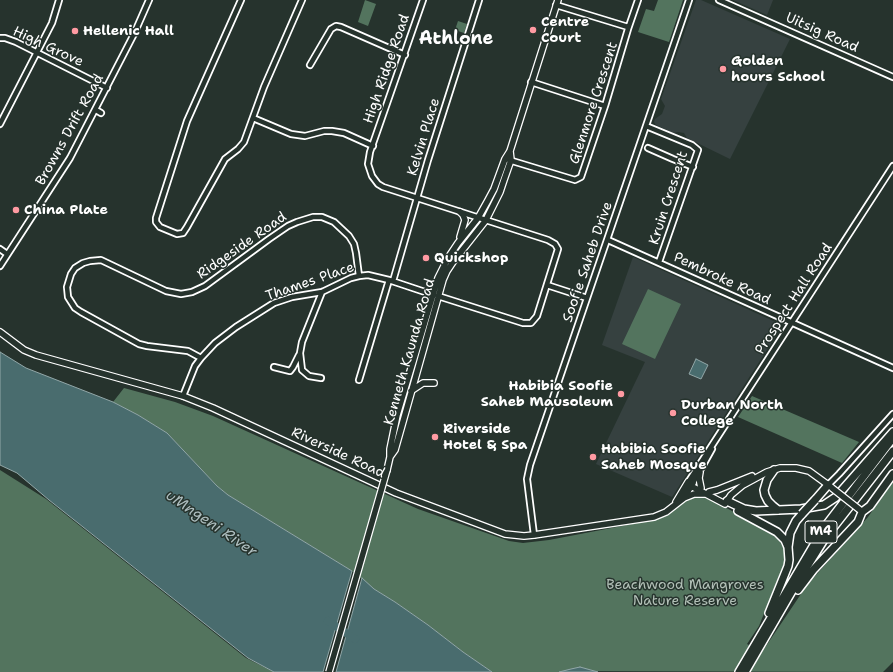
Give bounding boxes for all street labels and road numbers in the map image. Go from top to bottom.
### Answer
street label: Uitsig Road [783,9,861,57]
street label: High Ridge Road [360,12,414,126]
street label: High Grove [10,23,86,71]
street label: Glenmore Crescent [566,40,622,166]
street label: Browns Drift Road [32,71,108,189]
street label: Kelvin Place [404,96,444,178]
street label: Kruin Crescent [646,149,692,247]
street label: Soofie Saheb Drive [559,200,617,324]
street label: Ridgeside Road [194,209,290,283]
street label: Prospect Hall Road [752,240,836,358]
street label: Pembroke Road [671,249,773,309]
street label: Thames Place [264,259,356,305]
street label: Kenneth Kaunda Road [381,277,439,427]
street label: Riverside Road [288,424,388,482]
road number: M4 [805,521,837,543]

